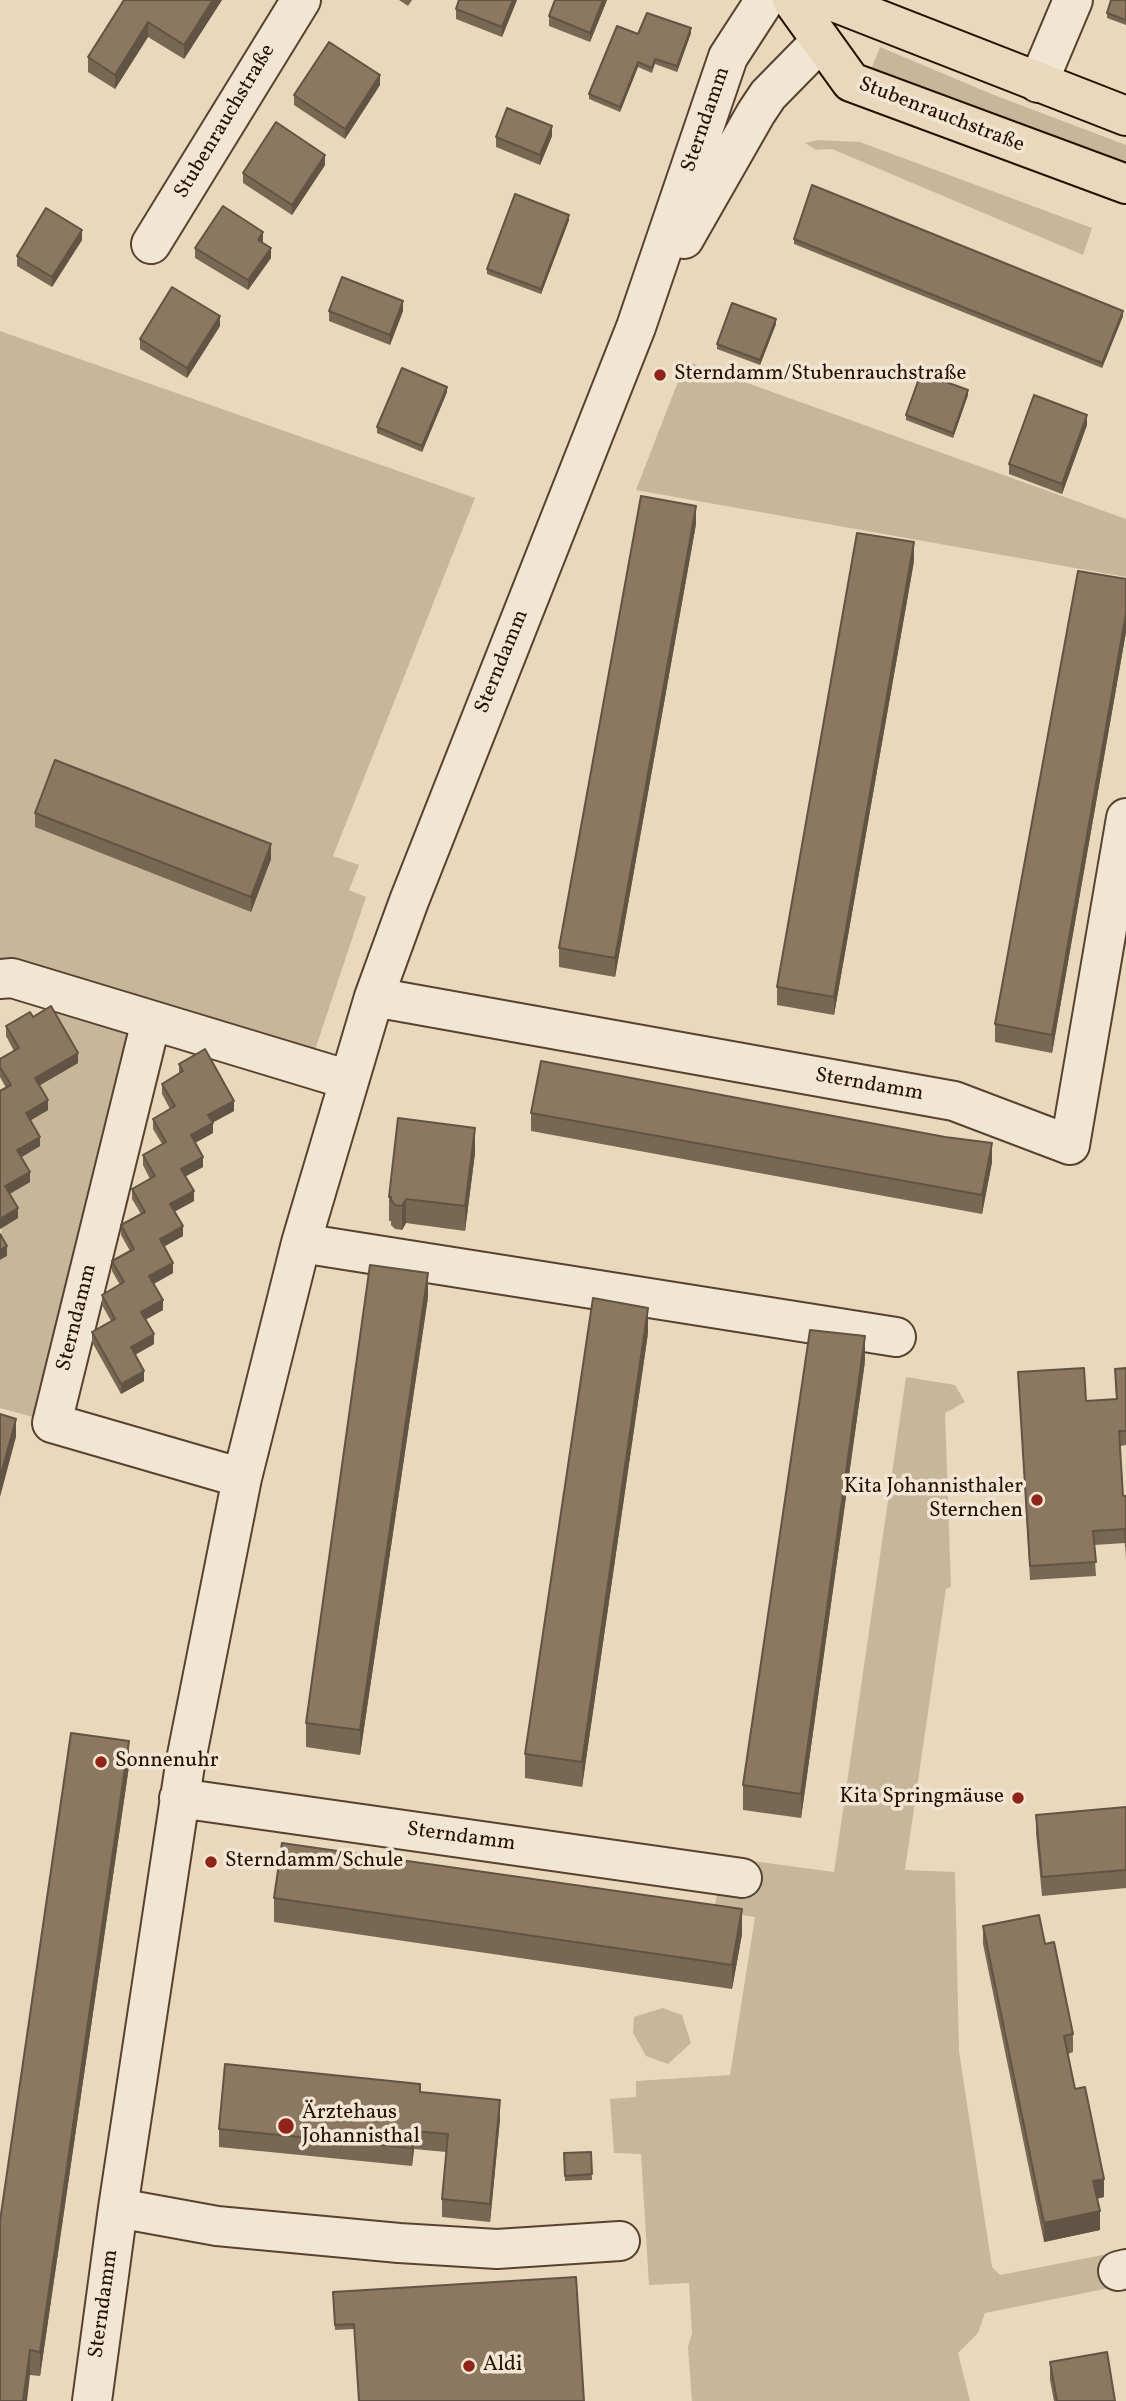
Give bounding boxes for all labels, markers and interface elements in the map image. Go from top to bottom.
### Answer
street label: Stubenrauchstraße [170,40,282,204]
street label: Sterndamm [677,64,737,176]
street label: Stubenrauchstraße [855,73,1027,159]
place label: Sterndamm/Stubenrauchstraße [674,362,967,388]
marker: Sterndamm/Stubenrauchstraße [652,367,668,383]
street label: Sterndamm [471,607,535,717]
street label: Sterndamm [813,1064,925,1108]
street label: Sterndamm [53,1262,103,1374]
place label: Kita Johannisthaler Sternchen [844,1475,1023,1525]
marker: Kita Johannisthaler Sternchen [1029,1492,1045,1508]
place label: Sonnenuhr [115,1749,218,1775]
marker: Sonnenuhr [93,1754,109,1770]
place label: Kita Springmäuse [840,1785,1004,1811]
marker: Kita Springmäuse [1010,1790,1026,1806]
street label: Sterndamm [405,1818,517,1858]
place label: Sterndamm/Schule [225,1849,403,1875]
marker: Sterndamm/Schule [203,1854,219,1870]
place label: Ärztehaus Johannisthal [302,2101,420,2151]
marker: Ärztehaus Johannisthal [276,2116,296,2136]
street label: Sterndamm [85,2248,125,2360]
place label: Aldi [483,2353,522,2379]
marker: Aldi [461,2358,477,2374]

